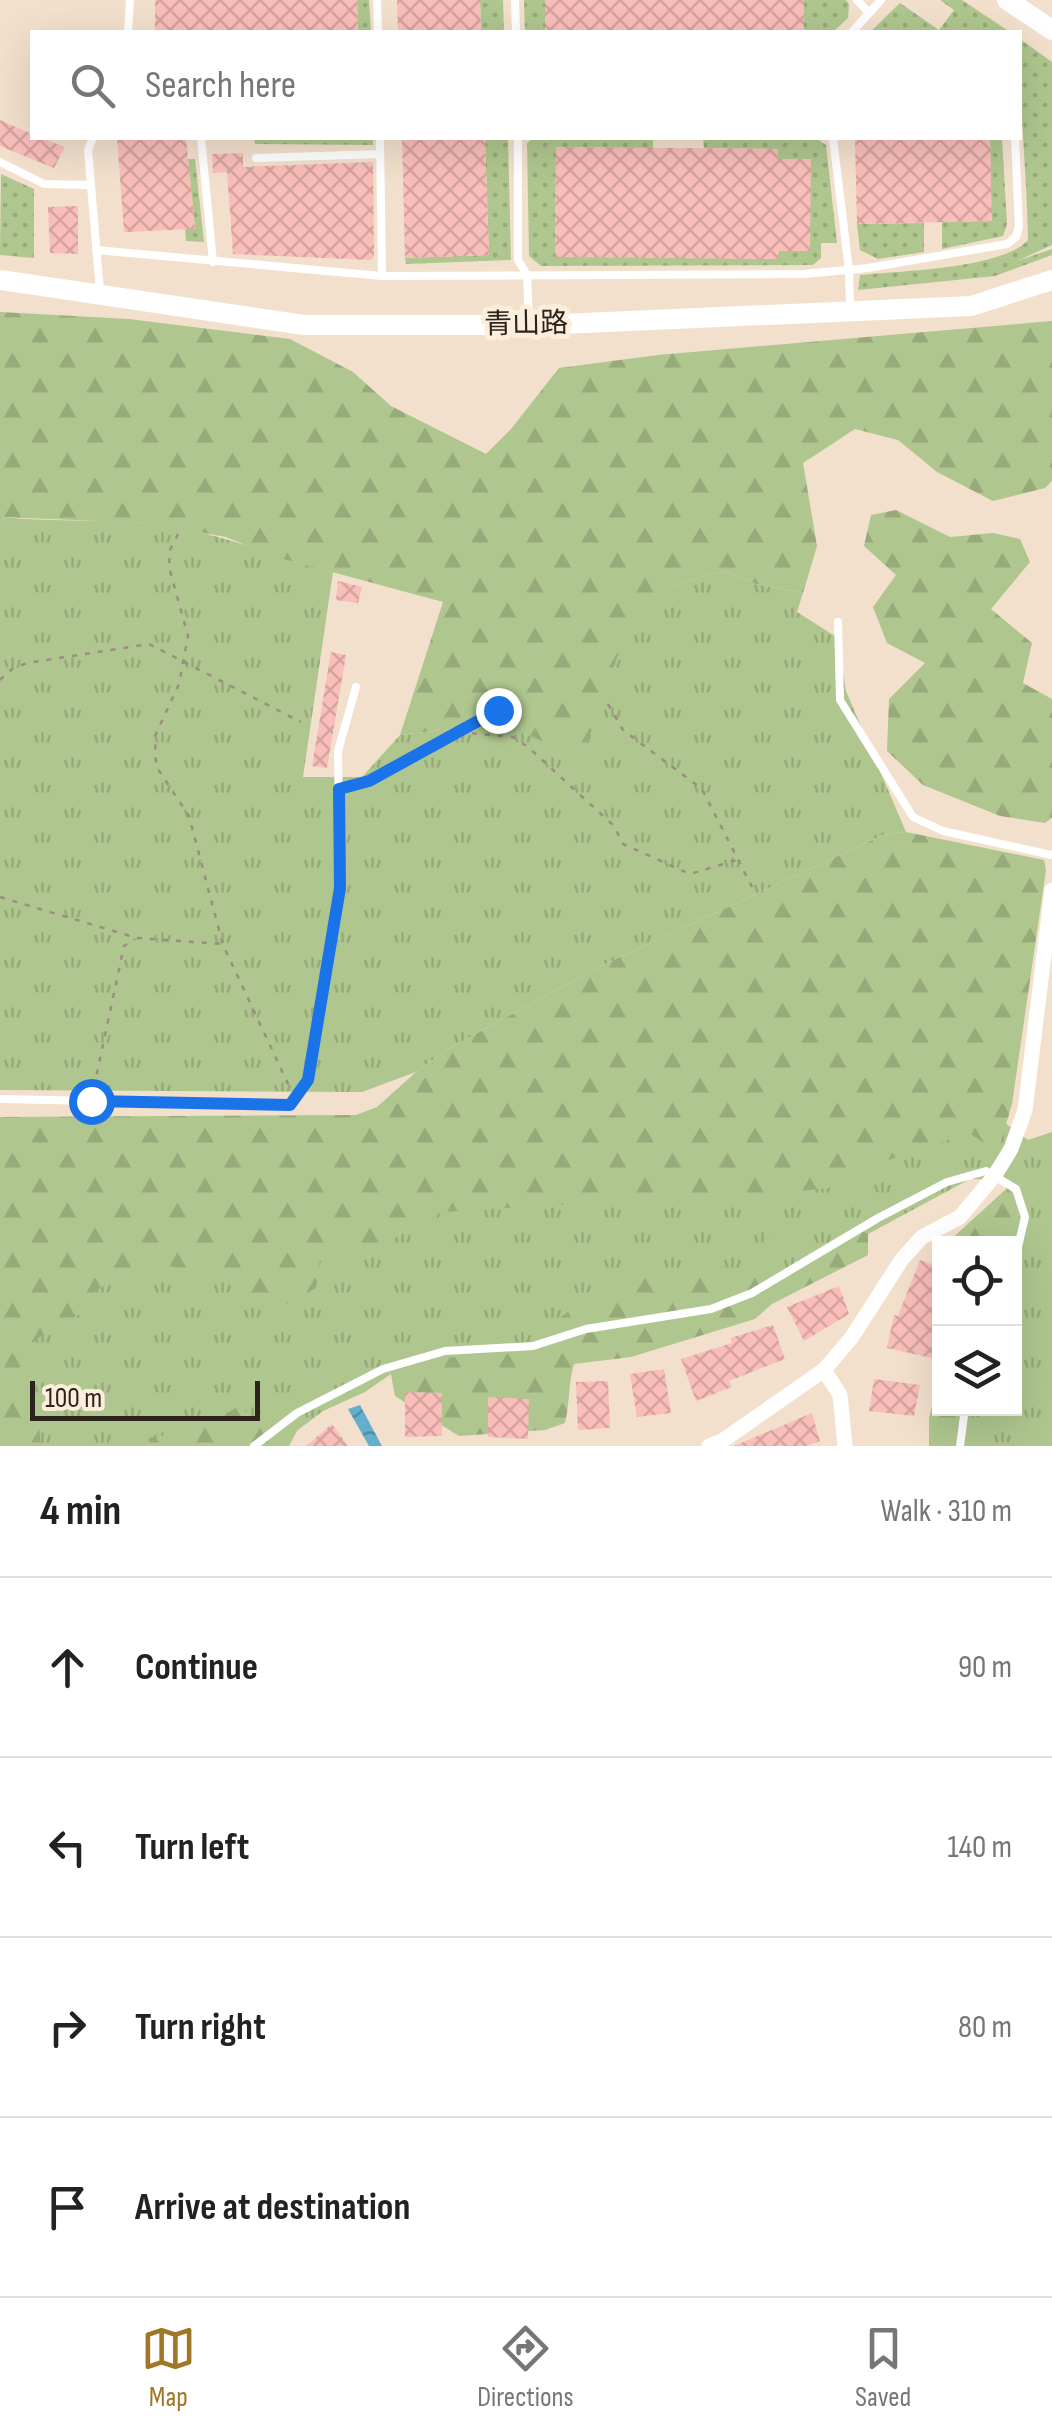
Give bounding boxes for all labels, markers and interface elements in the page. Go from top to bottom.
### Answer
search box [30,30,1022,140]
icon: search [65,58,120,113]
text: Search here [145,63,296,108]
street label: 青山路 [484,307,568,341]
route end [476,688,522,734]
route start [69,1079,115,1125]
map controls [932,1236,1022,1416]
button: locate [932,1236,1022,1326]
button: layers [932,1326,1022,1416]
scale bar [30,1376,260,1420]
text: 100 m [45,1382,102,1415]
text: 4 min [40,1486,121,1537]
text: Walk · 310 m [880,1492,1012,1531]
icon: ahead [40,1640,95,1695]
text: Continue [135,1645,258,1690]
text: 90 m [958,1648,1012,1687]
icon: left [40,1820,95,1875]
text: Turn left [135,1825,249,1870]
text: 140 m [948,1828,1012,1867]
icon: right [40,2000,95,2055]
text: Turn right [135,2005,266,2050]
text: 80 m [958,2008,1012,2047]
icon: arrive [40,2180,95,2235]
text: Arrive at destination [135,2185,410,2230]
tab: Map [141,2321,196,2414]
tab: Directions [477,2321,574,2414]
tab: Saved [855,2321,911,2414]

